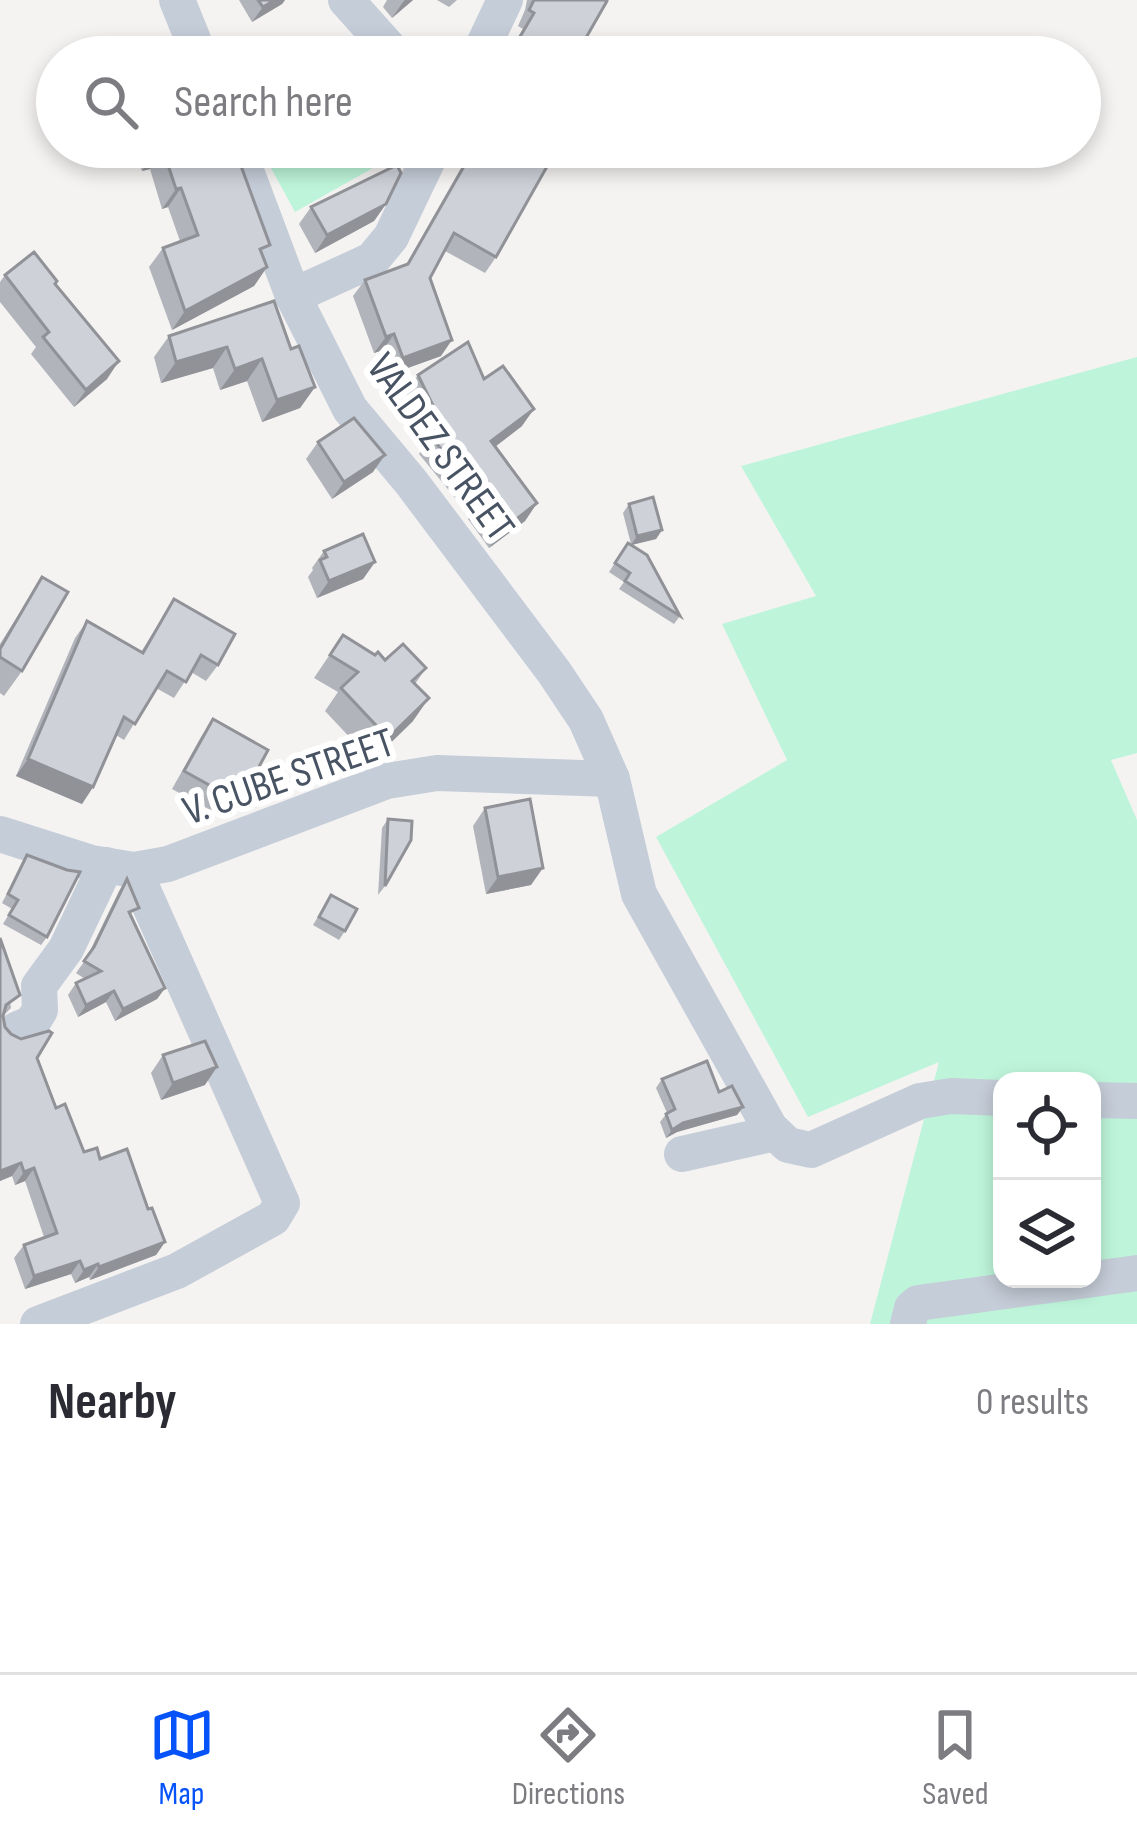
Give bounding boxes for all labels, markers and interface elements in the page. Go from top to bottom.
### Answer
search box [36,36,1101,168]
icon: search [78,69,144,135]
text: Search here [174,75,353,130]
street label: VALDEZ STREET [355,344,525,551]
street label: V. CUBE STREET [177,717,401,837]
map controls [993,1072,1101,1288]
button: locate [993,1072,1101,1180]
button: layers [993,1180,1101,1288]
text: Nearby [48,1372,177,1433]
text: 0 results [976,1379,1089,1426]
tab: Map [149,1702,215,1814]
tab: Directions [512,1702,625,1814]
tab: Saved [922,1702,988,1814]

